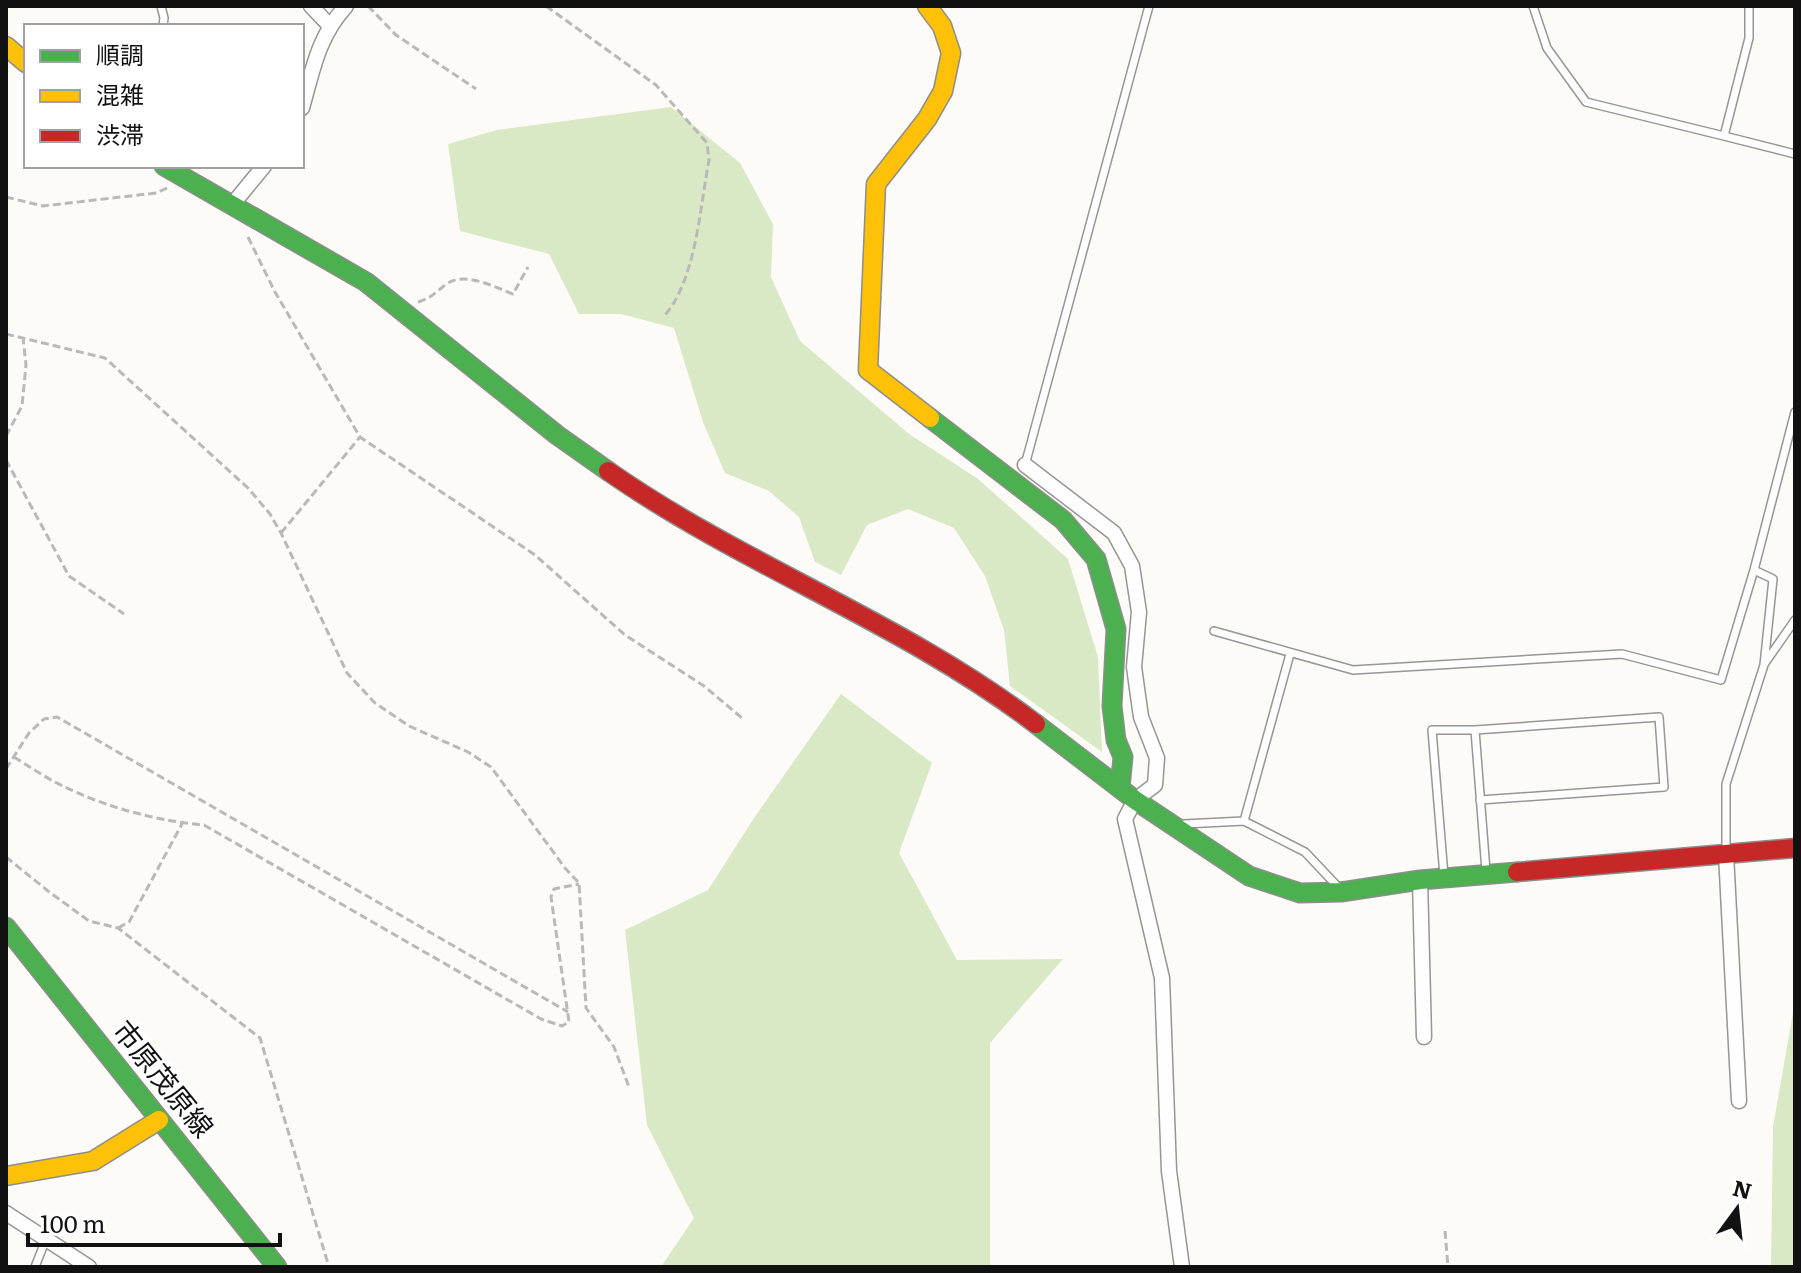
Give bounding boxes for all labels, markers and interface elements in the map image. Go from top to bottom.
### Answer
legend [24,24,304,168]
text: 順調 [96,36,144,71]
text: 混雑 [96,76,144,111]
text: 渋滞 [96,116,144,151]
street label: 市原茂原線 [104,1010,225,1145]
north arrow [1697,1169,1777,1249]
text: N [1729,1170,1756,1207]
scale bar [28,1197,280,1247]
text: 100 m [40,1205,106,1240]

